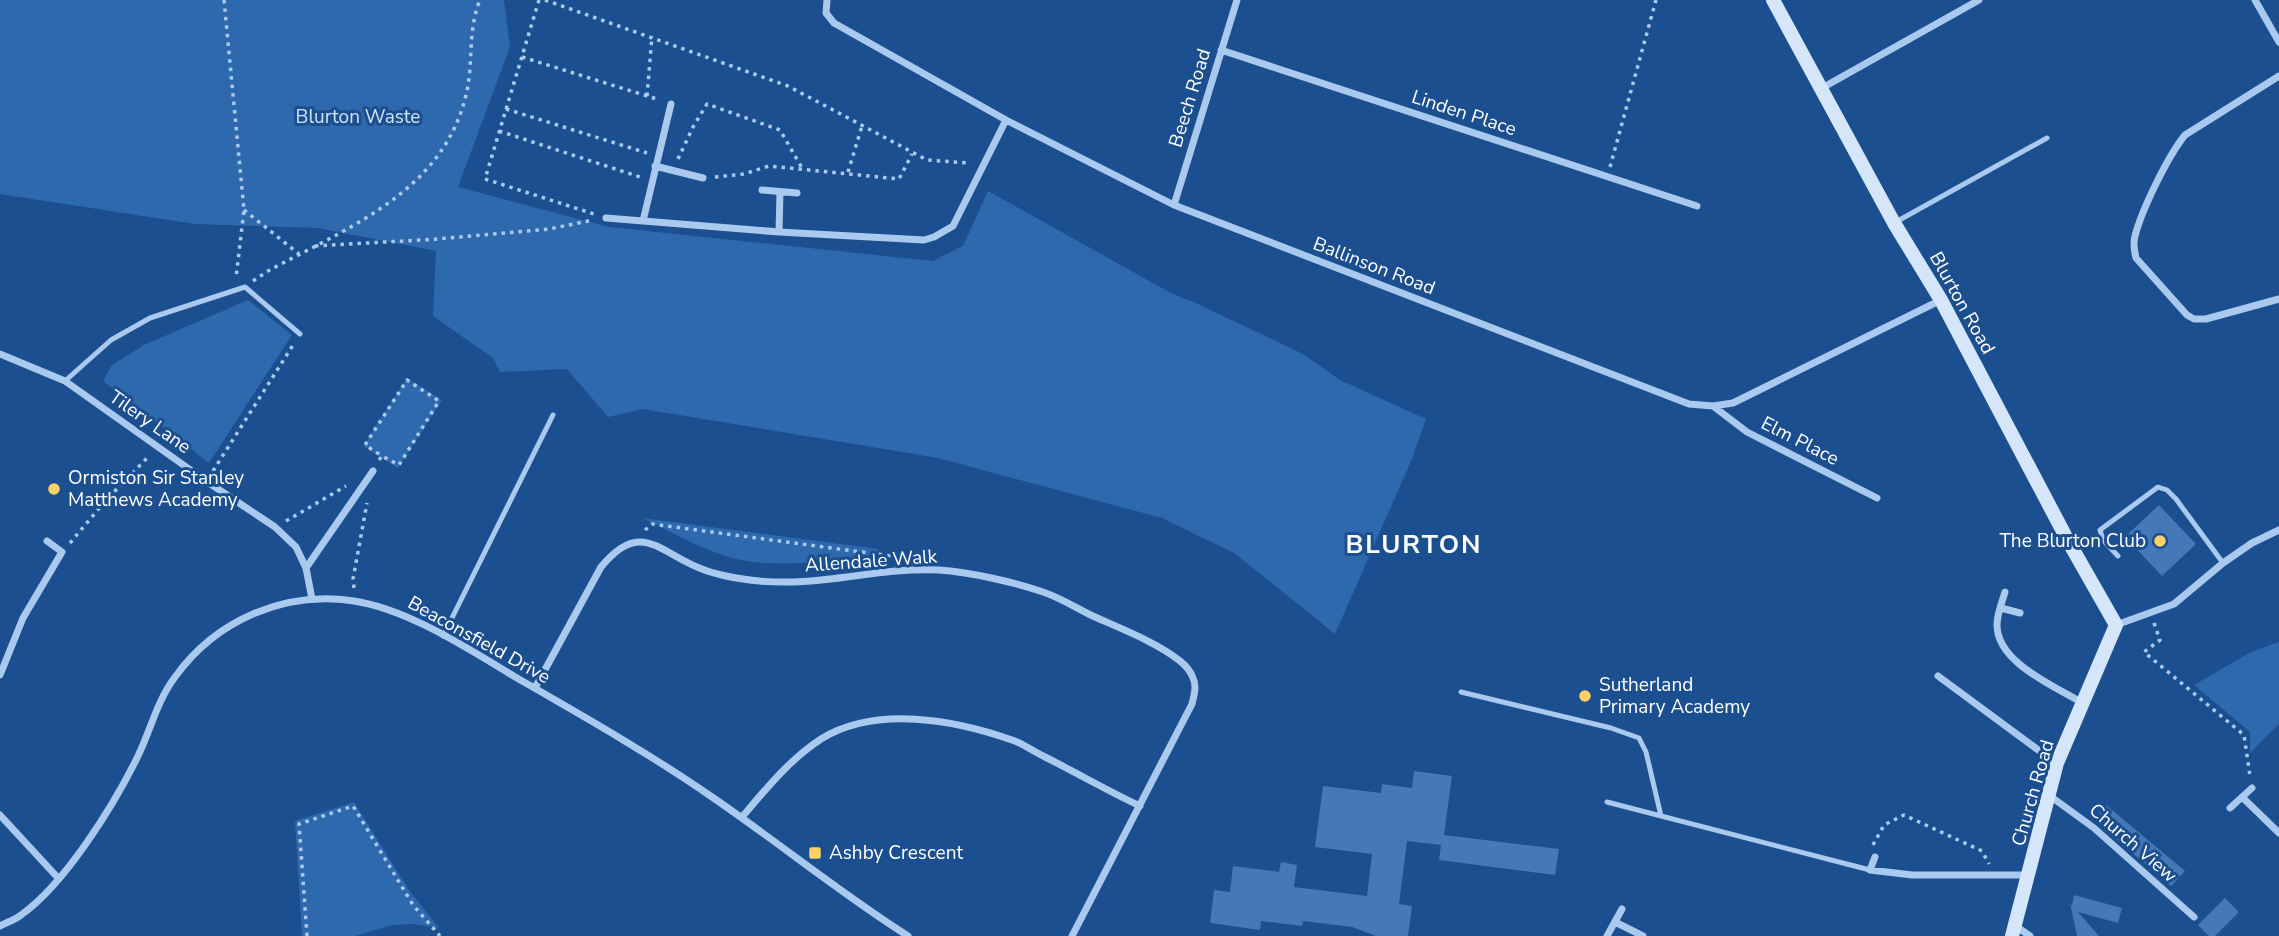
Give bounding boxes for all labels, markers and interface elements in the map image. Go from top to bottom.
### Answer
street label: Beech Road [1163,46,1217,150]
street label: Linden Place [1408,84,1520,142]
park label: Blurton Waste [296,104,420,130]
street label: Ballinson Road [1309,231,1439,301]
street label: Blurton Road [1923,247,2001,359]
street label: Tilery Lane [104,384,196,460]
street label: Elm Place [1757,410,1843,472]
place label: Ormiston Sir Stanley Matthews Academy [68,465,244,513]
marker: Ormiston Sir Stanley Matthews Academy [46,481,62,497]
district label: BLURTON [1345,527,1483,562]
place label: The Blurton Club [1999,528,2146,554]
marker: The Blurton Club [2152,533,2168,549]
street label: Allendale Walk [804,543,939,579]
street label: Beaconsfield Drive [403,590,555,690]
place label: Sutherland Primary Academy [1599,672,1750,720]
marker: Sutherland Primary Academy [1577,688,1593,704]
street label: Church Road [2005,737,2061,849]
street label: Church View [2083,797,2183,889]
place label: Ashby Crescent [829,840,963,866]
marker: Ashby Crescent [807,845,823,861]

